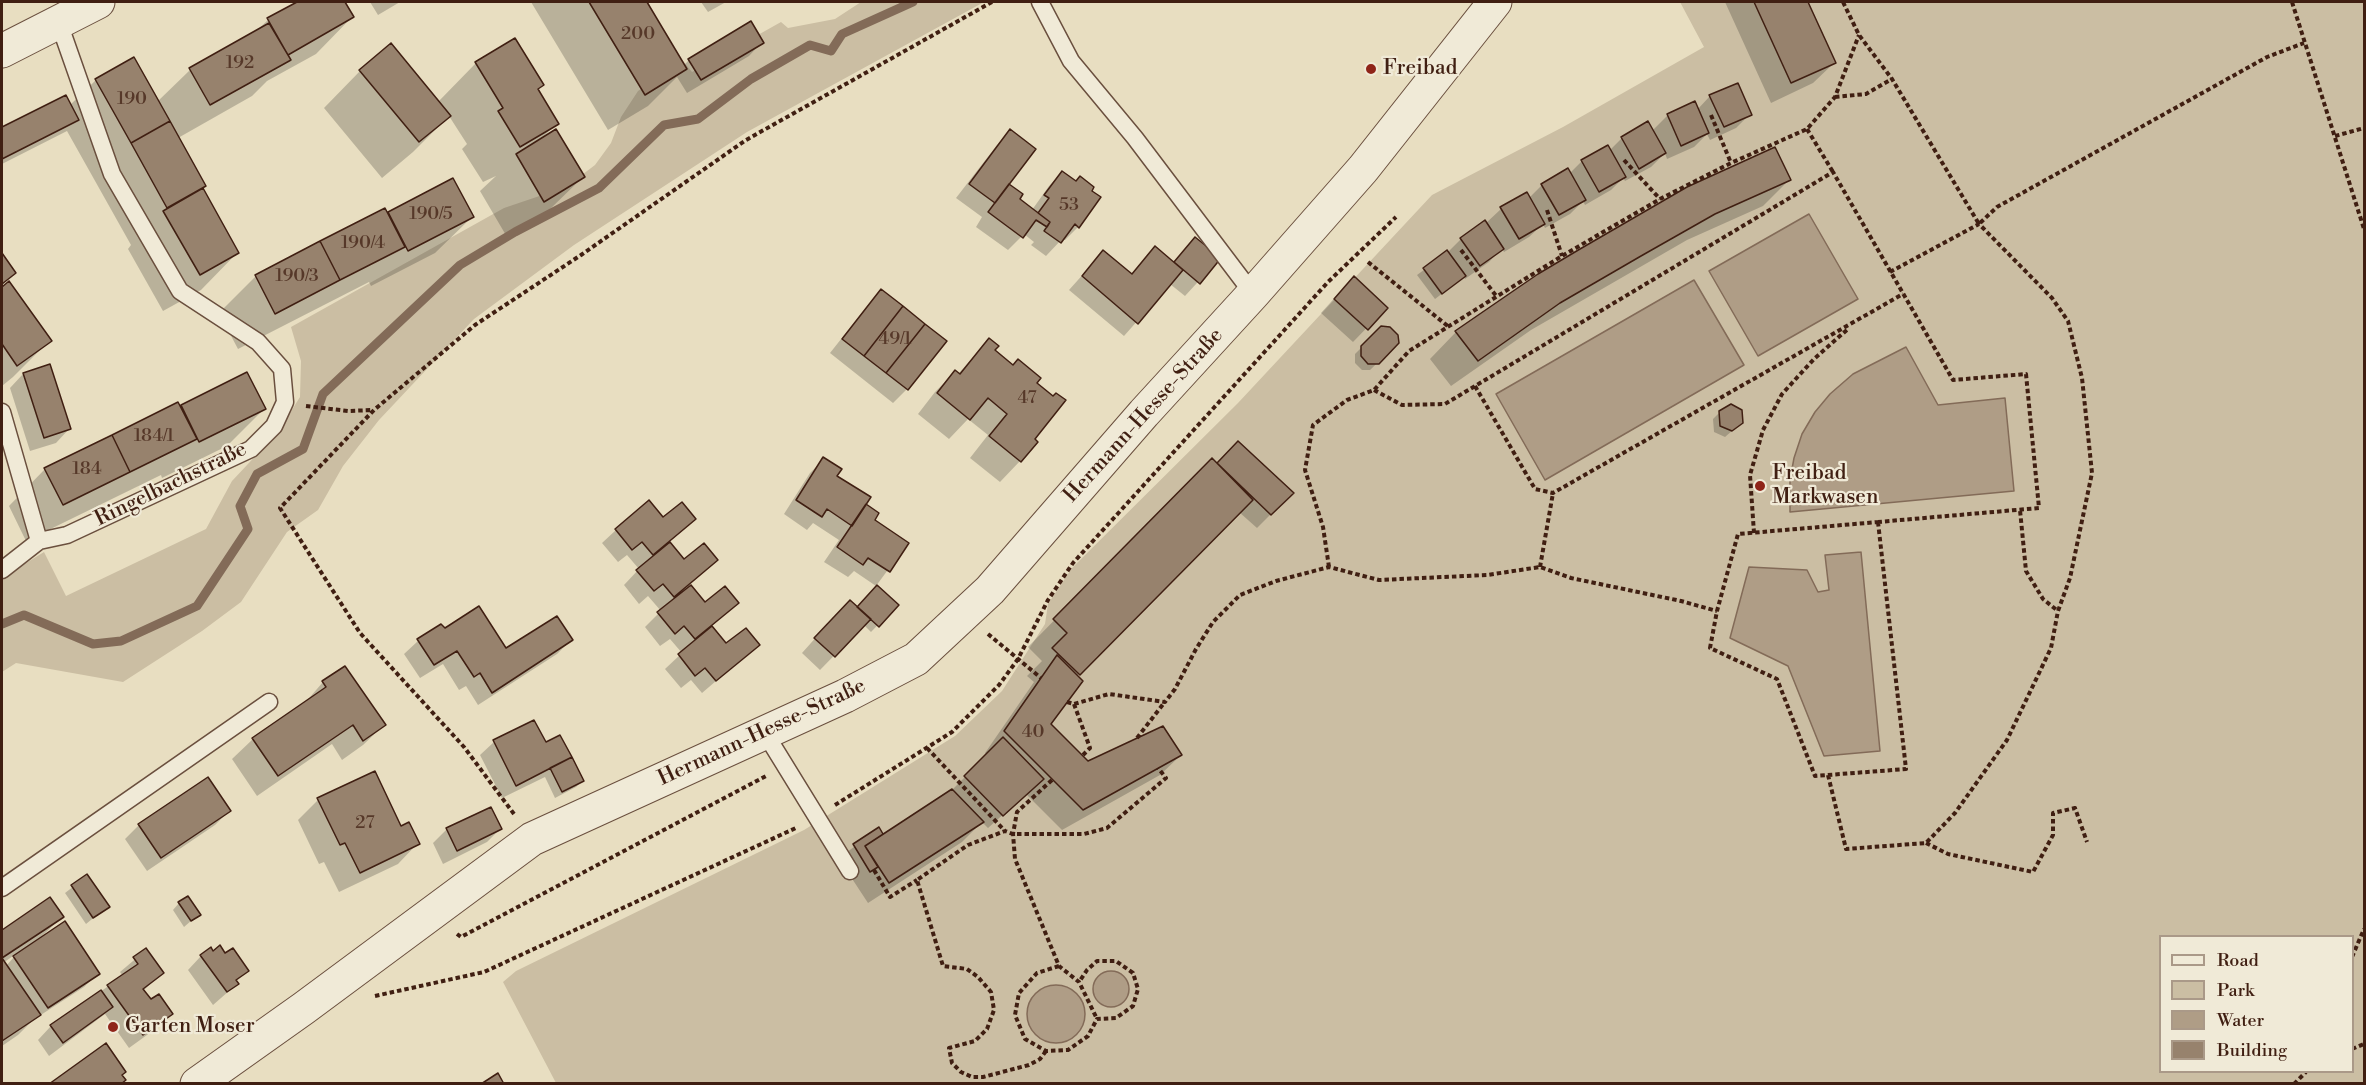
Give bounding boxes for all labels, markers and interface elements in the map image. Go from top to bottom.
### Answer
house number: 200 [621,24,655,46]
house number: 192 [226,53,254,75]
place label: Freibad [1383,56,1458,82]
marker: Freibad [1364,62,1378,76]
house number: 190 [117,89,147,111]
house number: 53 [1059,195,1079,217]
house number: 190/5 [409,204,453,226]
house number: 190/4 [341,233,385,255]
house number: 190/3 [275,266,319,288]
street label: Hermann-Hesse-Straße [1059,324,1229,508]
house number: 49/1 [879,329,911,351]
house number: 47 [1017,388,1037,410]
house number: 184/1 [134,426,174,448]
street label: Ringelbachstraße [91,437,251,533]
house number: 184 [72,459,102,481]
place label: Freibad Markwasen [1772,461,1878,511]
marker: Freibad Markwasen [1753,479,1767,493]
street label: Hermann-Hesse-Straße [654,674,870,792]
house number: 40 [1022,722,1044,744]
house number: 27 [355,813,375,835]
legend [2159,935,2354,1073]
text: Road [2217,949,2259,972]
text: Park [2217,979,2254,1002]
text: Water [2217,1009,2264,1032]
place label: Garten Moser [125,1014,255,1040]
marker: Garten Moser [106,1020,120,1034]
text: Building [2217,1039,2287,1062]

